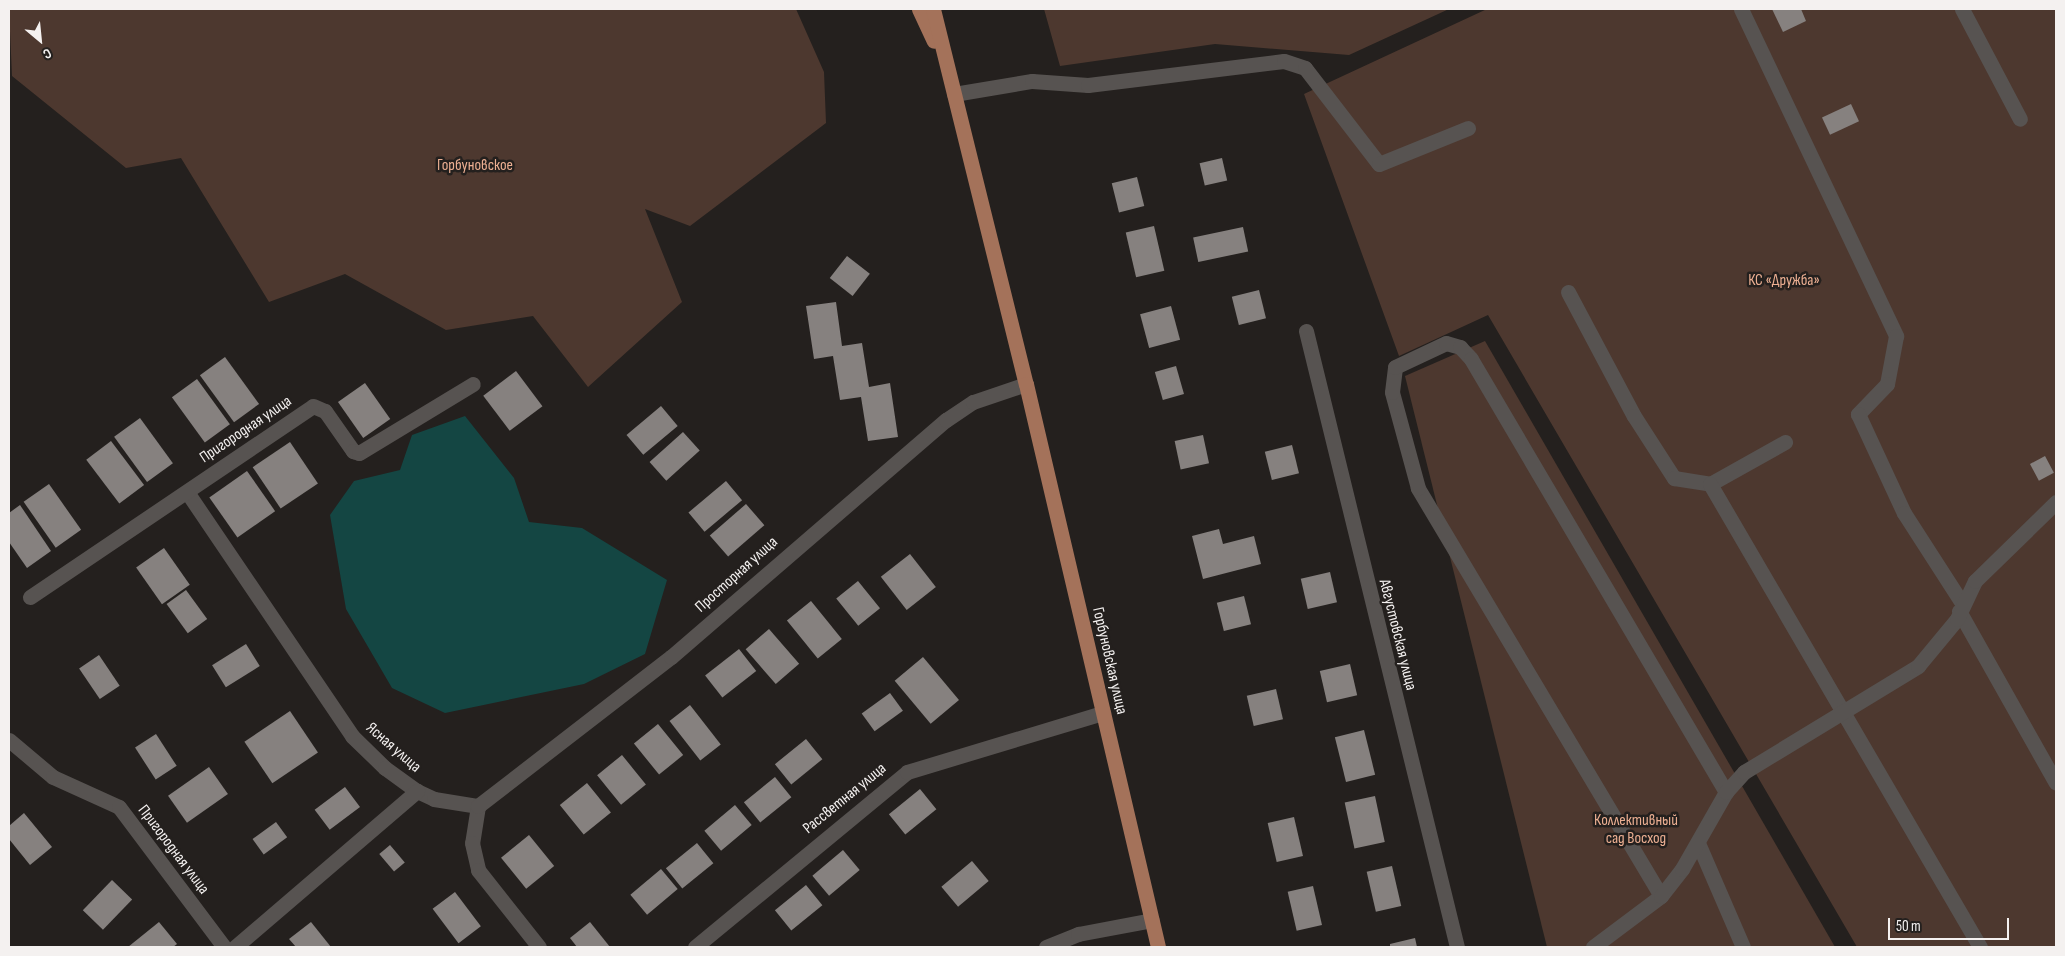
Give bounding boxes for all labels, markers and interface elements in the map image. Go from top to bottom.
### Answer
north arrow [15,15,65,65]
text: С [40,44,54,63]
park label: Горбуновское [437,156,513,176]
park label: КС «Дружба» [1748,271,1820,291]
street label: Пригородная улица [196,392,296,468]
street label: Просторная улица [692,533,782,617]
street label: Августовская улица [1374,577,1420,693]
street label: Горбуновская улица [1087,606,1131,716]
street label: Ясная улица [362,719,424,777]
street label: Рассветная улица [799,760,891,838]
street label: Пригородная улица [133,802,213,898]
park label: Коллективный сад Восход [1594,811,1678,849]
scale bar [1890,908,2011,940]
text: 50 m [1896,917,1921,936]

